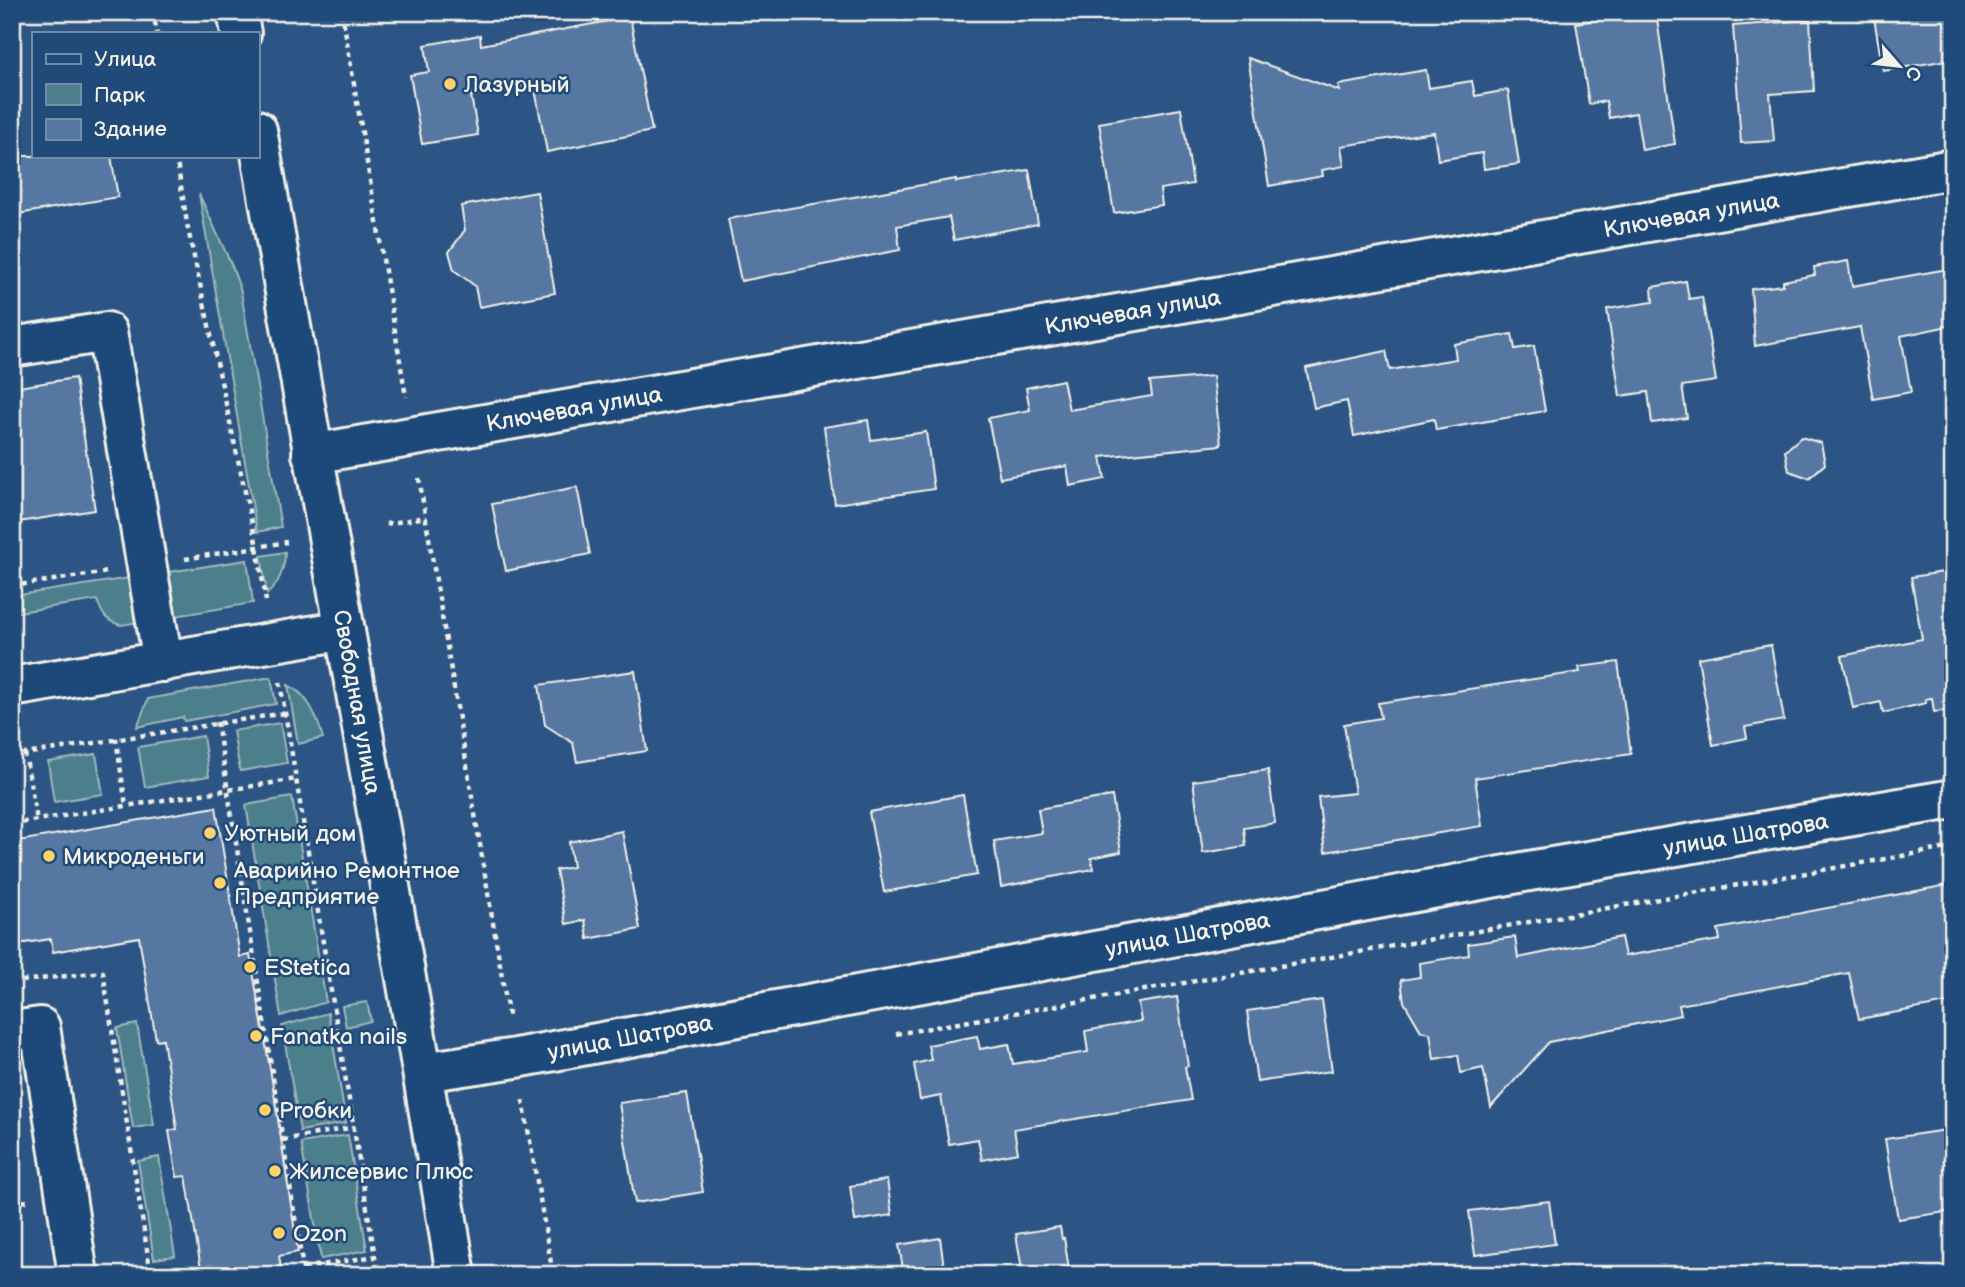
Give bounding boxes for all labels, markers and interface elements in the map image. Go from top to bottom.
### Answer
legend [32,32,259,158]
north arrow [1864,32,1934,102]
text: Улица [94,47,157,72]
text: С [1899,62,1926,85]
place label: Лазурный [463,71,570,99]
marker: Лазурный [442,76,458,92]
text: Парк [94,83,145,108]
text: Здание [94,117,167,142]
street label: Ключевая улица [1601,186,1782,244]
street label: Ключевая улица [1043,283,1223,341]
street label: Ключевая улица [484,380,665,438]
street label: Свободная улица [327,608,387,797]
street label: улица Шатрова [1661,807,1831,863]
place label: Уютный дом [224,820,356,848]
marker: Уютный дом [202,825,218,841]
place label: Микроденьги [63,843,205,871]
marker: Микроденьги [41,848,57,864]
place label: Аварийно Ремонтное Предприятие [233,857,460,911]
marker: Аварийно Ремонтное Предприятие [212,875,228,891]
street label: улица Шатрова [1103,906,1273,964]
place label: EStetica [264,954,351,982]
marker: EStetica [242,959,258,975]
street label: улица Шатрова [546,1009,715,1067]
place label: Fanatka nails [270,1023,407,1051]
marker: Fanatka nails [248,1028,264,1044]
place label: Proбки [279,1097,352,1125]
marker: Proбки [257,1102,273,1118]
place label: Жилсервис Плюс [289,1158,473,1186]
marker: Жилсервис Плюс [267,1163,283,1179]
place label: Ozon [293,1220,347,1248]
marker: Ozon [271,1225,287,1241]

